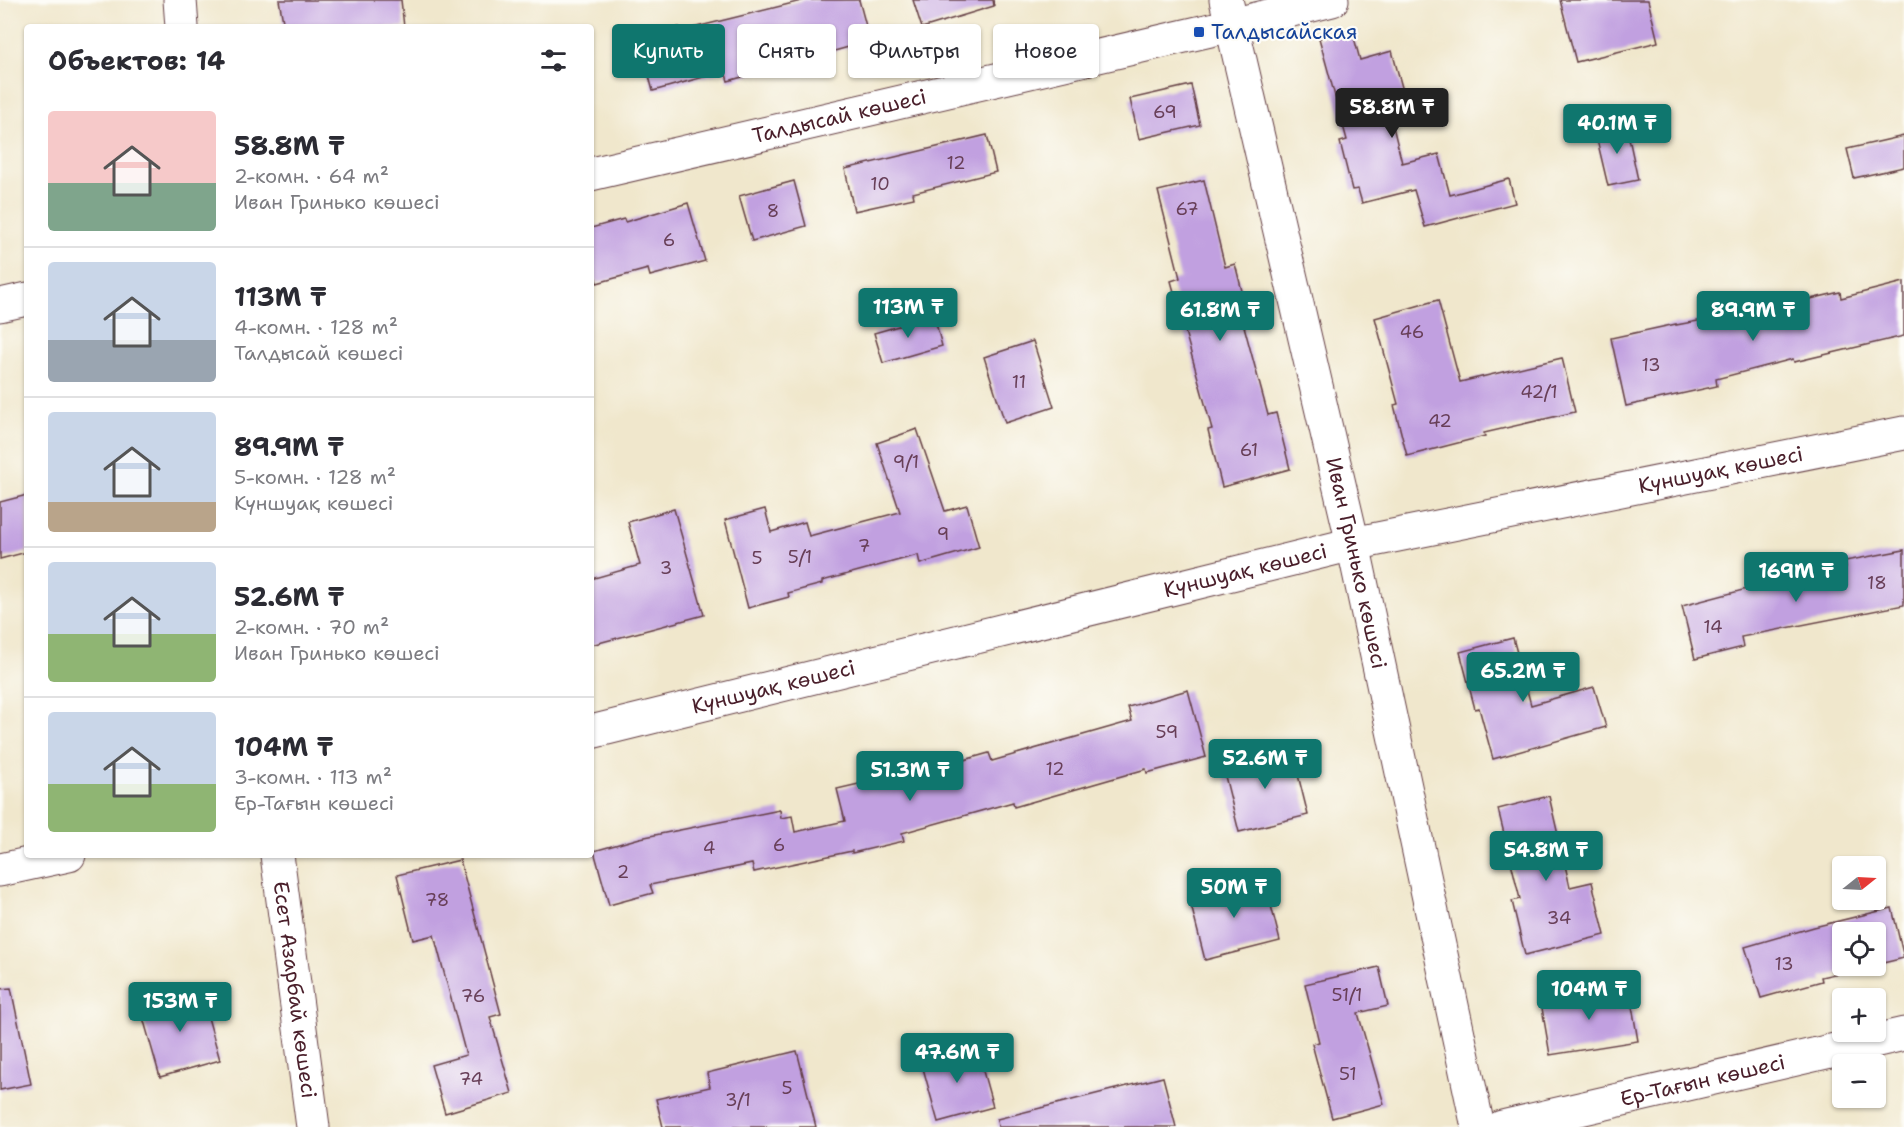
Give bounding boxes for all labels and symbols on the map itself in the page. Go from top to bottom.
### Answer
place label: Талдысайская [1211,18,1357,46]
marker: Талдысайская [1192,25,1206,39]
street label: Талдысай көшесі [750,82,929,150]
pin: 58.8M ₸ [1337,88,1447,139]
house number: 69 [1153,100,1177,124]
pin: 40.1M ₸ [1562,104,1672,155]
house number: 12 [946,151,966,175]
house number: 10 [870,172,890,196]
house number: 67 [1175,197,1199,221]
house number: 8 [767,199,779,223]
house number: 6 [663,228,675,252]
pin: 113M ₸ [859,288,957,339]
pin: 61.8M ₸ [1165,291,1275,342]
pin: 89.9M ₸ [1698,291,1808,342]
house number: 46 [1400,320,1424,344]
house number: 13 [1641,353,1661,377]
house number: 11 [1012,370,1026,394]
house number: 42/1 [1520,380,1558,404]
house number: 42 [1428,409,1452,433]
house number: 61 [1240,438,1258,462]
street label: Күншуақ көшесі [1636,440,1806,500]
house number: 9/1 [893,450,919,474]
street label: Иван Гринько көшесі [1319,455,1393,671]
house number: 9 [937,522,949,546]
house number: 7 [858,534,870,558]
street label: Күншуақ көшесі [1161,537,1330,604]
house number: 5/1 [788,545,812,569]
house number: 5 [751,546,763,570]
pin: 169M ₸ [1747,552,1845,603]
house number: 3 [660,556,672,580]
house number: 18 [1867,571,1887,595]
house number: 14 [1703,615,1723,639]
pin: 65.2M ₸ [1468,652,1578,703]
street label: Күншуақ көшесі [689,653,858,721]
house number: 59 [1156,720,1178,744]
pin: 52.6M ₸ [1210,739,1320,790]
pin: 51.3M ₸ [855,751,965,802]
house number: 12 [1045,757,1065,781]
pin: 54.8M ₸ [1491,831,1601,882]
house number: 6 [773,833,785,857]
house number: 4 [703,836,715,860]
north arrow [1832,856,1886,910]
house number: 2 [617,860,629,884]
pin: 50M ₸ [1192,868,1276,919]
street label: Есет Азарбай көшесі [267,880,323,1100]
house number: 78 [425,888,449,912]
house number: 34 [1547,906,1571,930]
house number: 13 [1774,952,1794,976]
pin: 104M ₸ [1540,970,1638,1021]
pin: 153M ₸ [131,982,229,1033]
house number: 51/1 [1331,983,1363,1007]
house number: 76 [461,984,485,1008]
pin: 47.6M ₸ [902,1033,1012,1084]
street label: Ер-Тағын көшесі [1618,1048,1788,1113]
house number: 51 [1339,1062,1357,1086]
house number: 74 [459,1067,483,1091]
house number: 5 [781,1076,793,1100]
house number: 3/1 [725,1088,751,1112]

